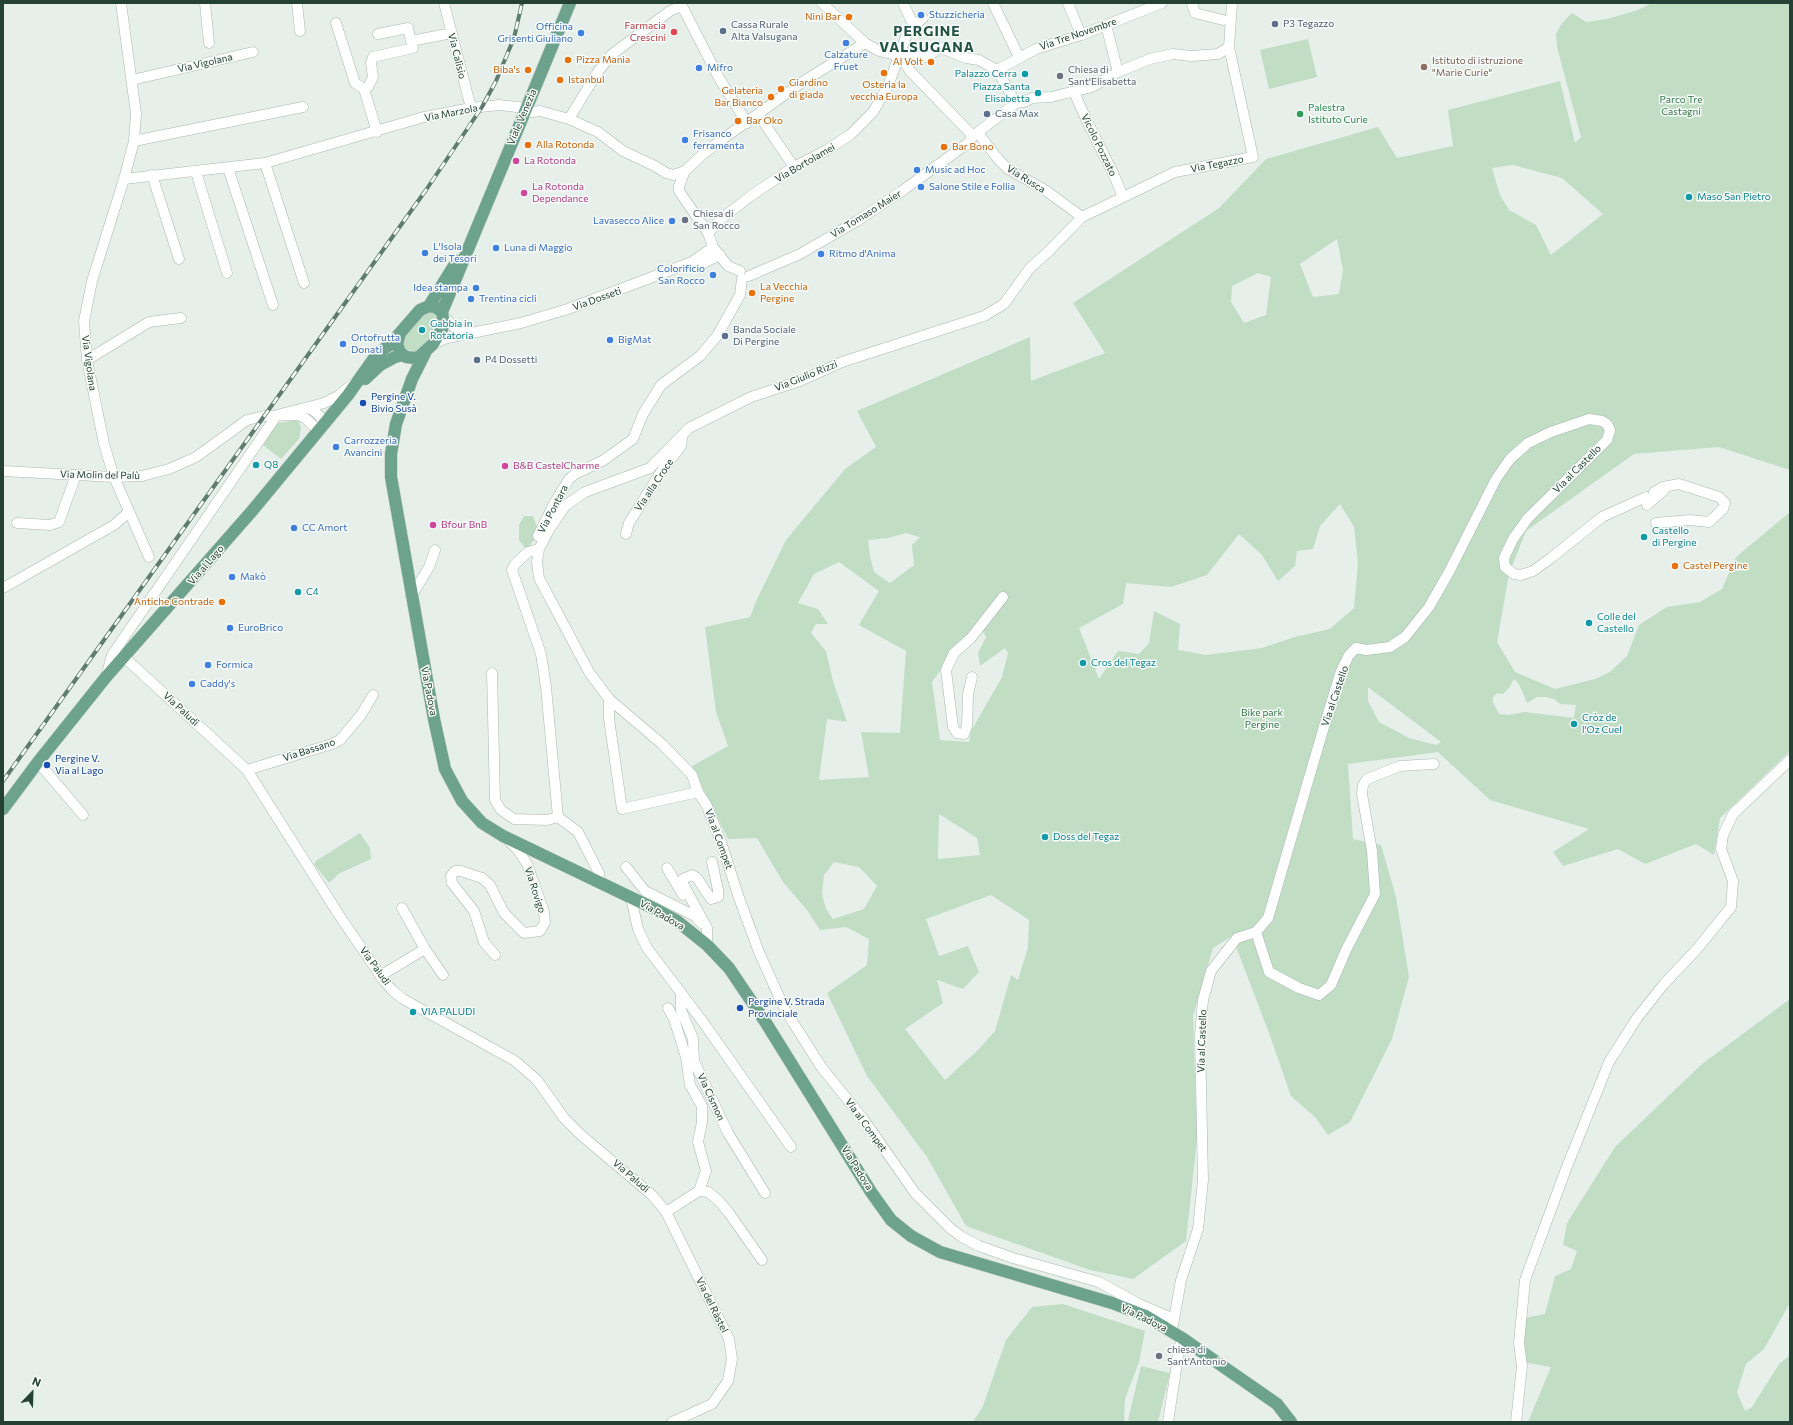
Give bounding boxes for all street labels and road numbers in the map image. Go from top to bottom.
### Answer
street label: Via Tre Novembre [1038,15,1118,53]
street label: Via Calisio [446,32,468,80]
street label: Via Vigolana [176,51,234,75]
street label: Viale Venezia [505,87,539,147]
street label: Via Marzola [423,102,479,124]
street label: Vicolo Pozzato [1079,112,1119,178]
street label: Via Bortolamei [773,141,837,185]
street label: Via Tegazzo [1189,153,1245,175]
street label: Via Rusca [1004,162,1048,196]
street label: Via Tomaso Maier [828,187,904,241]
street label: Via Dosseti [571,285,623,313]
street label: Via Vigolana [79,334,99,392]
street label: Via Giulio Rizzi [773,358,839,394]
street label: Via al Castello [1550,442,1604,496]
street label: Via alla Croce [632,456,676,514]
street label: Via Molin del Palù [60,468,140,482]
street label: Via Pontara [535,483,571,535]
street label: Via al Lago [186,543,226,587]
street label: Via al Castello [1319,664,1351,728]
street label: Via Padova [418,665,440,717]
street label: Via Paludi [161,689,201,729]
street label: Via Bassano [281,736,337,764]
street label: Via al Compet [703,807,735,871]
street label: Via Rovigo [522,865,548,915]
street label: Via Padova [637,897,687,933]
street label: Via Paludi [357,944,393,988]
street label: Via al Castello [1195,1009,1209,1073]
street label: Via Cismon [695,1071,727,1123]
street label: Via al Compet [843,1096,889,1154]
street label: Via Padova [839,1144,875,1192]
street label: Via Paludi [610,1157,652,1195]
street label: Via del Ràstel [693,1275,731,1335]
street label: Via Padova [1119,1302,1169,1334]

